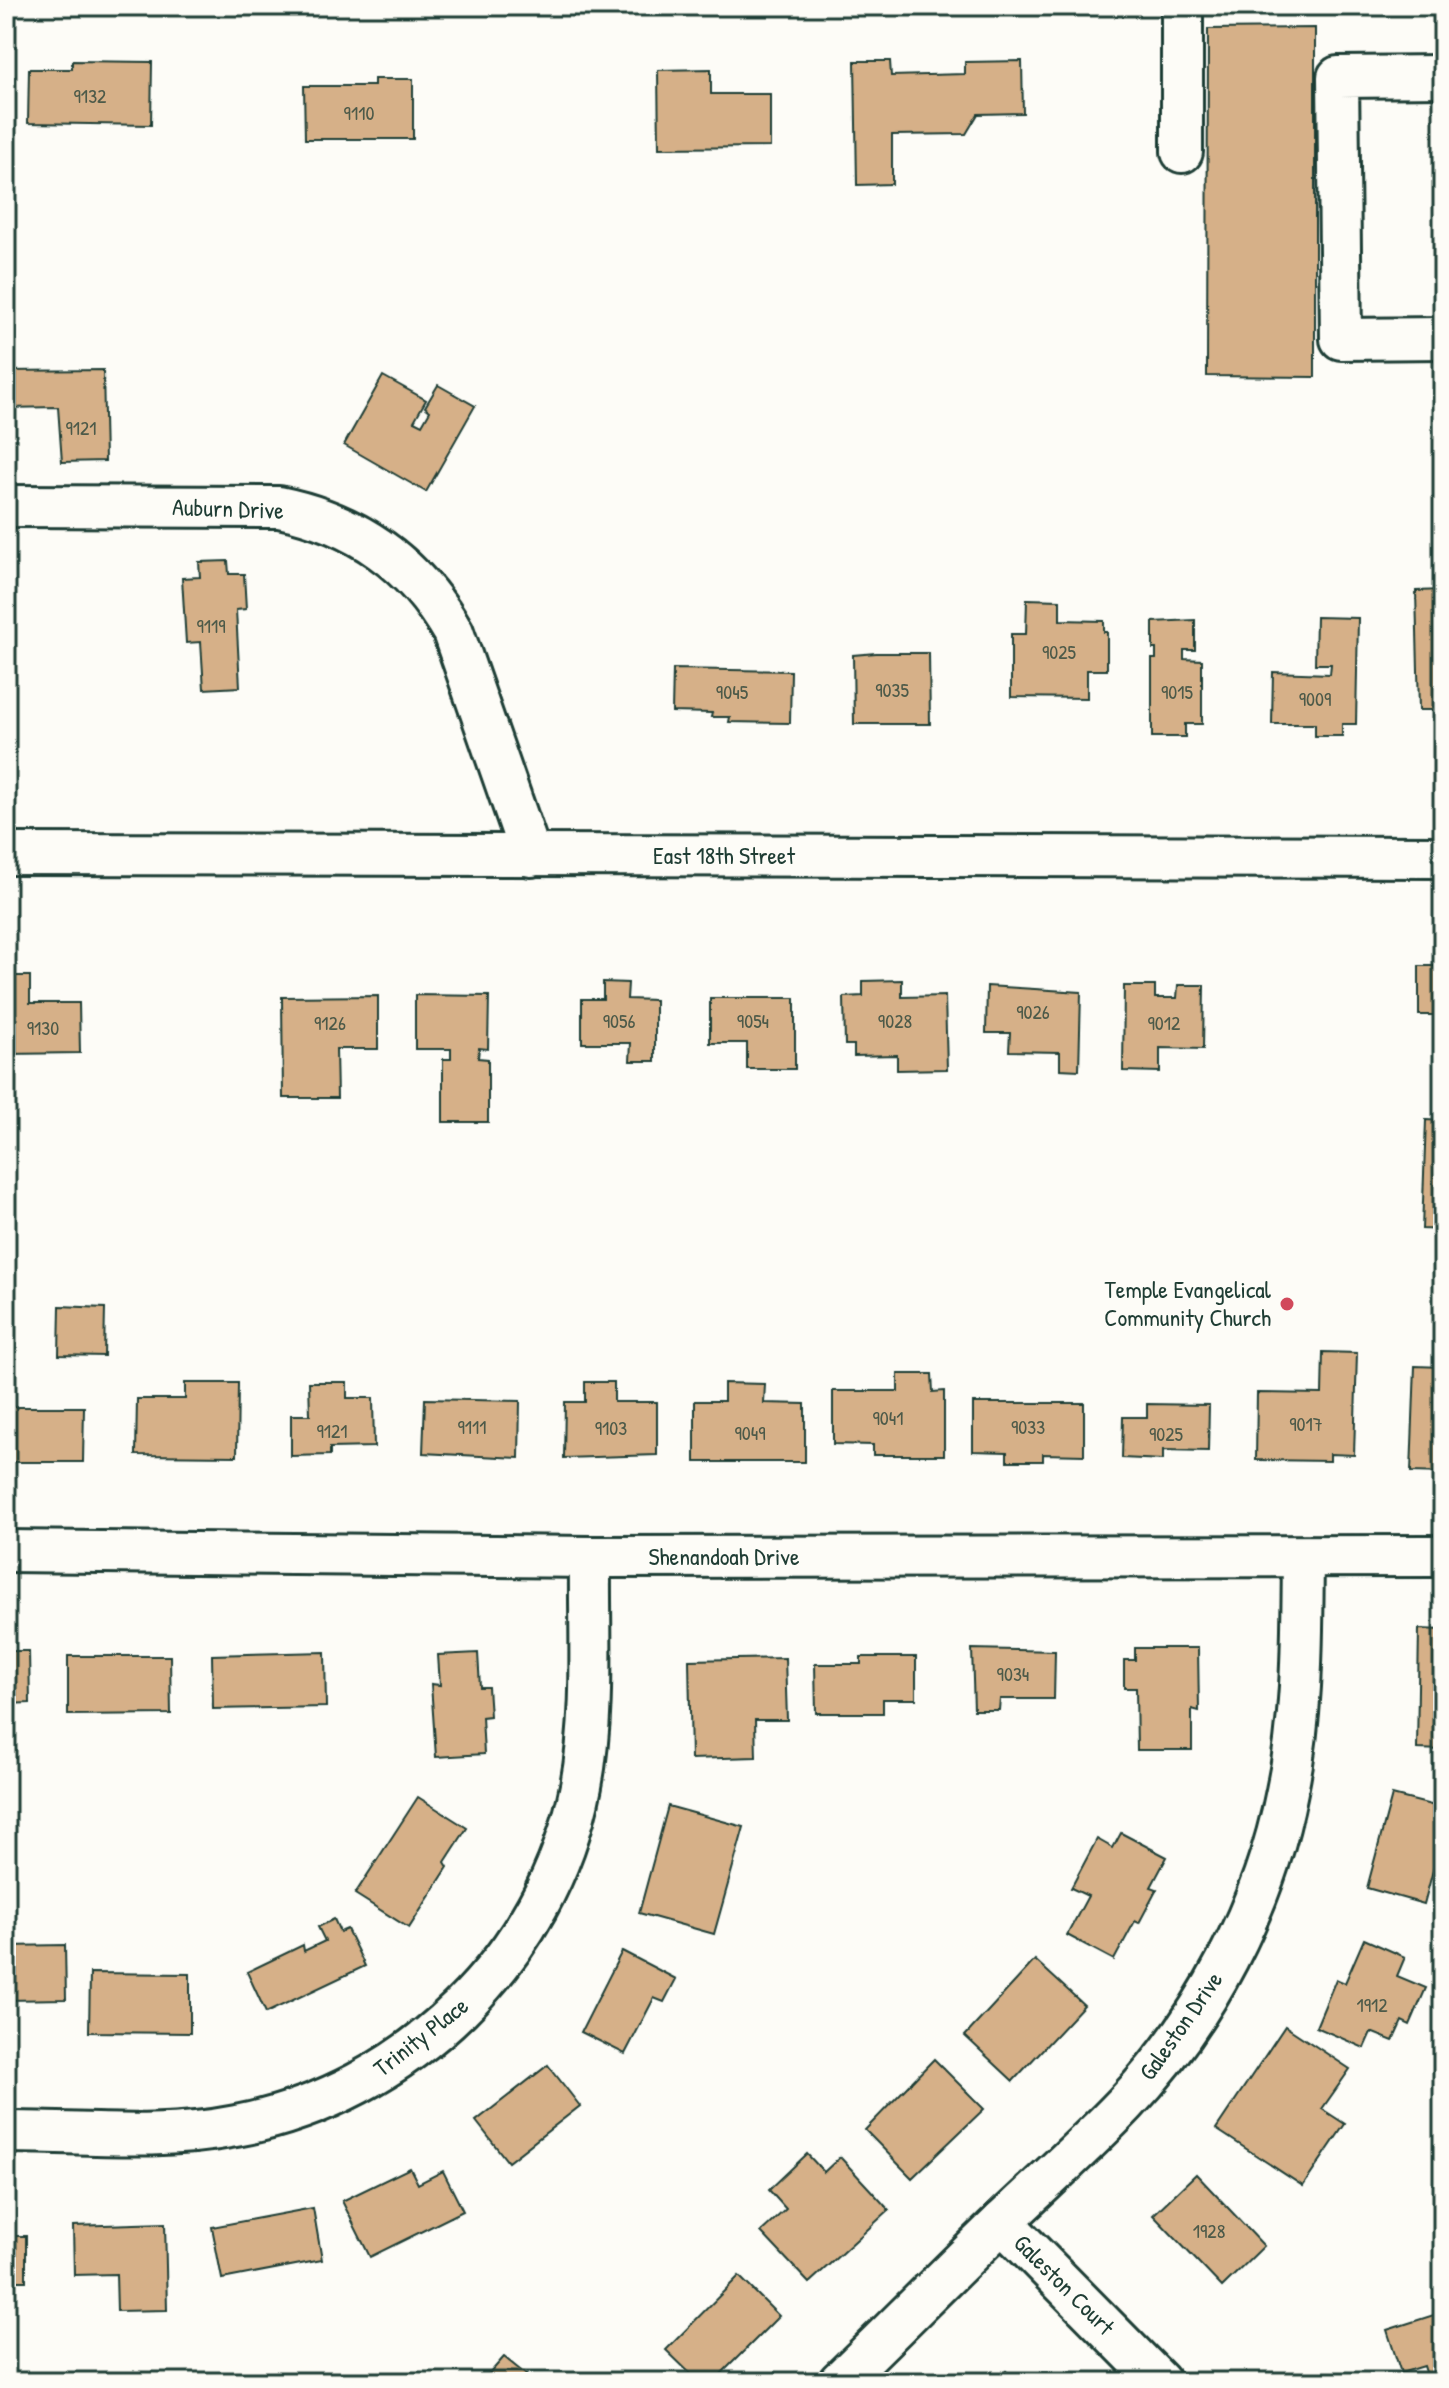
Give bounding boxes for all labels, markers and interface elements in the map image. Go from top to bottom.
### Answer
house number: 9132 [74,82,107,109]
house number: 9110 [344,99,374,126]
house number: 9121 [65,414,97,441]
street label: Auburn Drive [172,490,285,526]
house number: 9119 [196,612,226,639]
house number: 9025 [1042,638,1077,665]
house number: 9035 [875,676,909,703]
house number: 9045 [716,678,749,705]
house number: 9015 [1161,678,1194,705]
house number: 9009 [1299,685,1331,712]
street label: East 18th Street [653,839,796,871]
house number: 9026 [1016,998,1050,1025]
house number: 9056 [603,1007,635,1034]
house number: 9054 [737,1007,769,1034]
house number: 9028 [878,1007,912,1034]
house number: 9126 [314,1009,346,1036]
house number: 9012 [1148,1009,1181,1036]
house number: 9130 [27,1014,59,1041]
place label: Temple Evangelical Community Church [1104,1273,1272,1333]
marker: Temple Evangelical Community Church [1278,1295,1296,1313]
house number: 9041 [872,1404,904,1431]
house number: 9017 [1289,1410,1323,1437]
house number: 9111 [457,1413,487,1440]
house number: 9033 [1011,1413,1045,1440]
house number: 9103 [595,1414,627,1441]
house number: 9121 [316,1417,348,1444]
house number: 9049 [734,1419,766,1446]
house number: 9025 [1149,1420,1184,1447]
street label: Shenandoah Drive [649,1540,800,1572]
house number: 9034 [997,1660,1029,1687]
street label: Galeston Drive [1131,1964,1230,2086]
street label: Trinity Place [366,1989,475,2083]
house number: 1912 [1356,1991,1388,2018]
house number: 1928 [1193,2217,1225,2244]
street label: Galeston Court [1007,2227,1123,2342]

